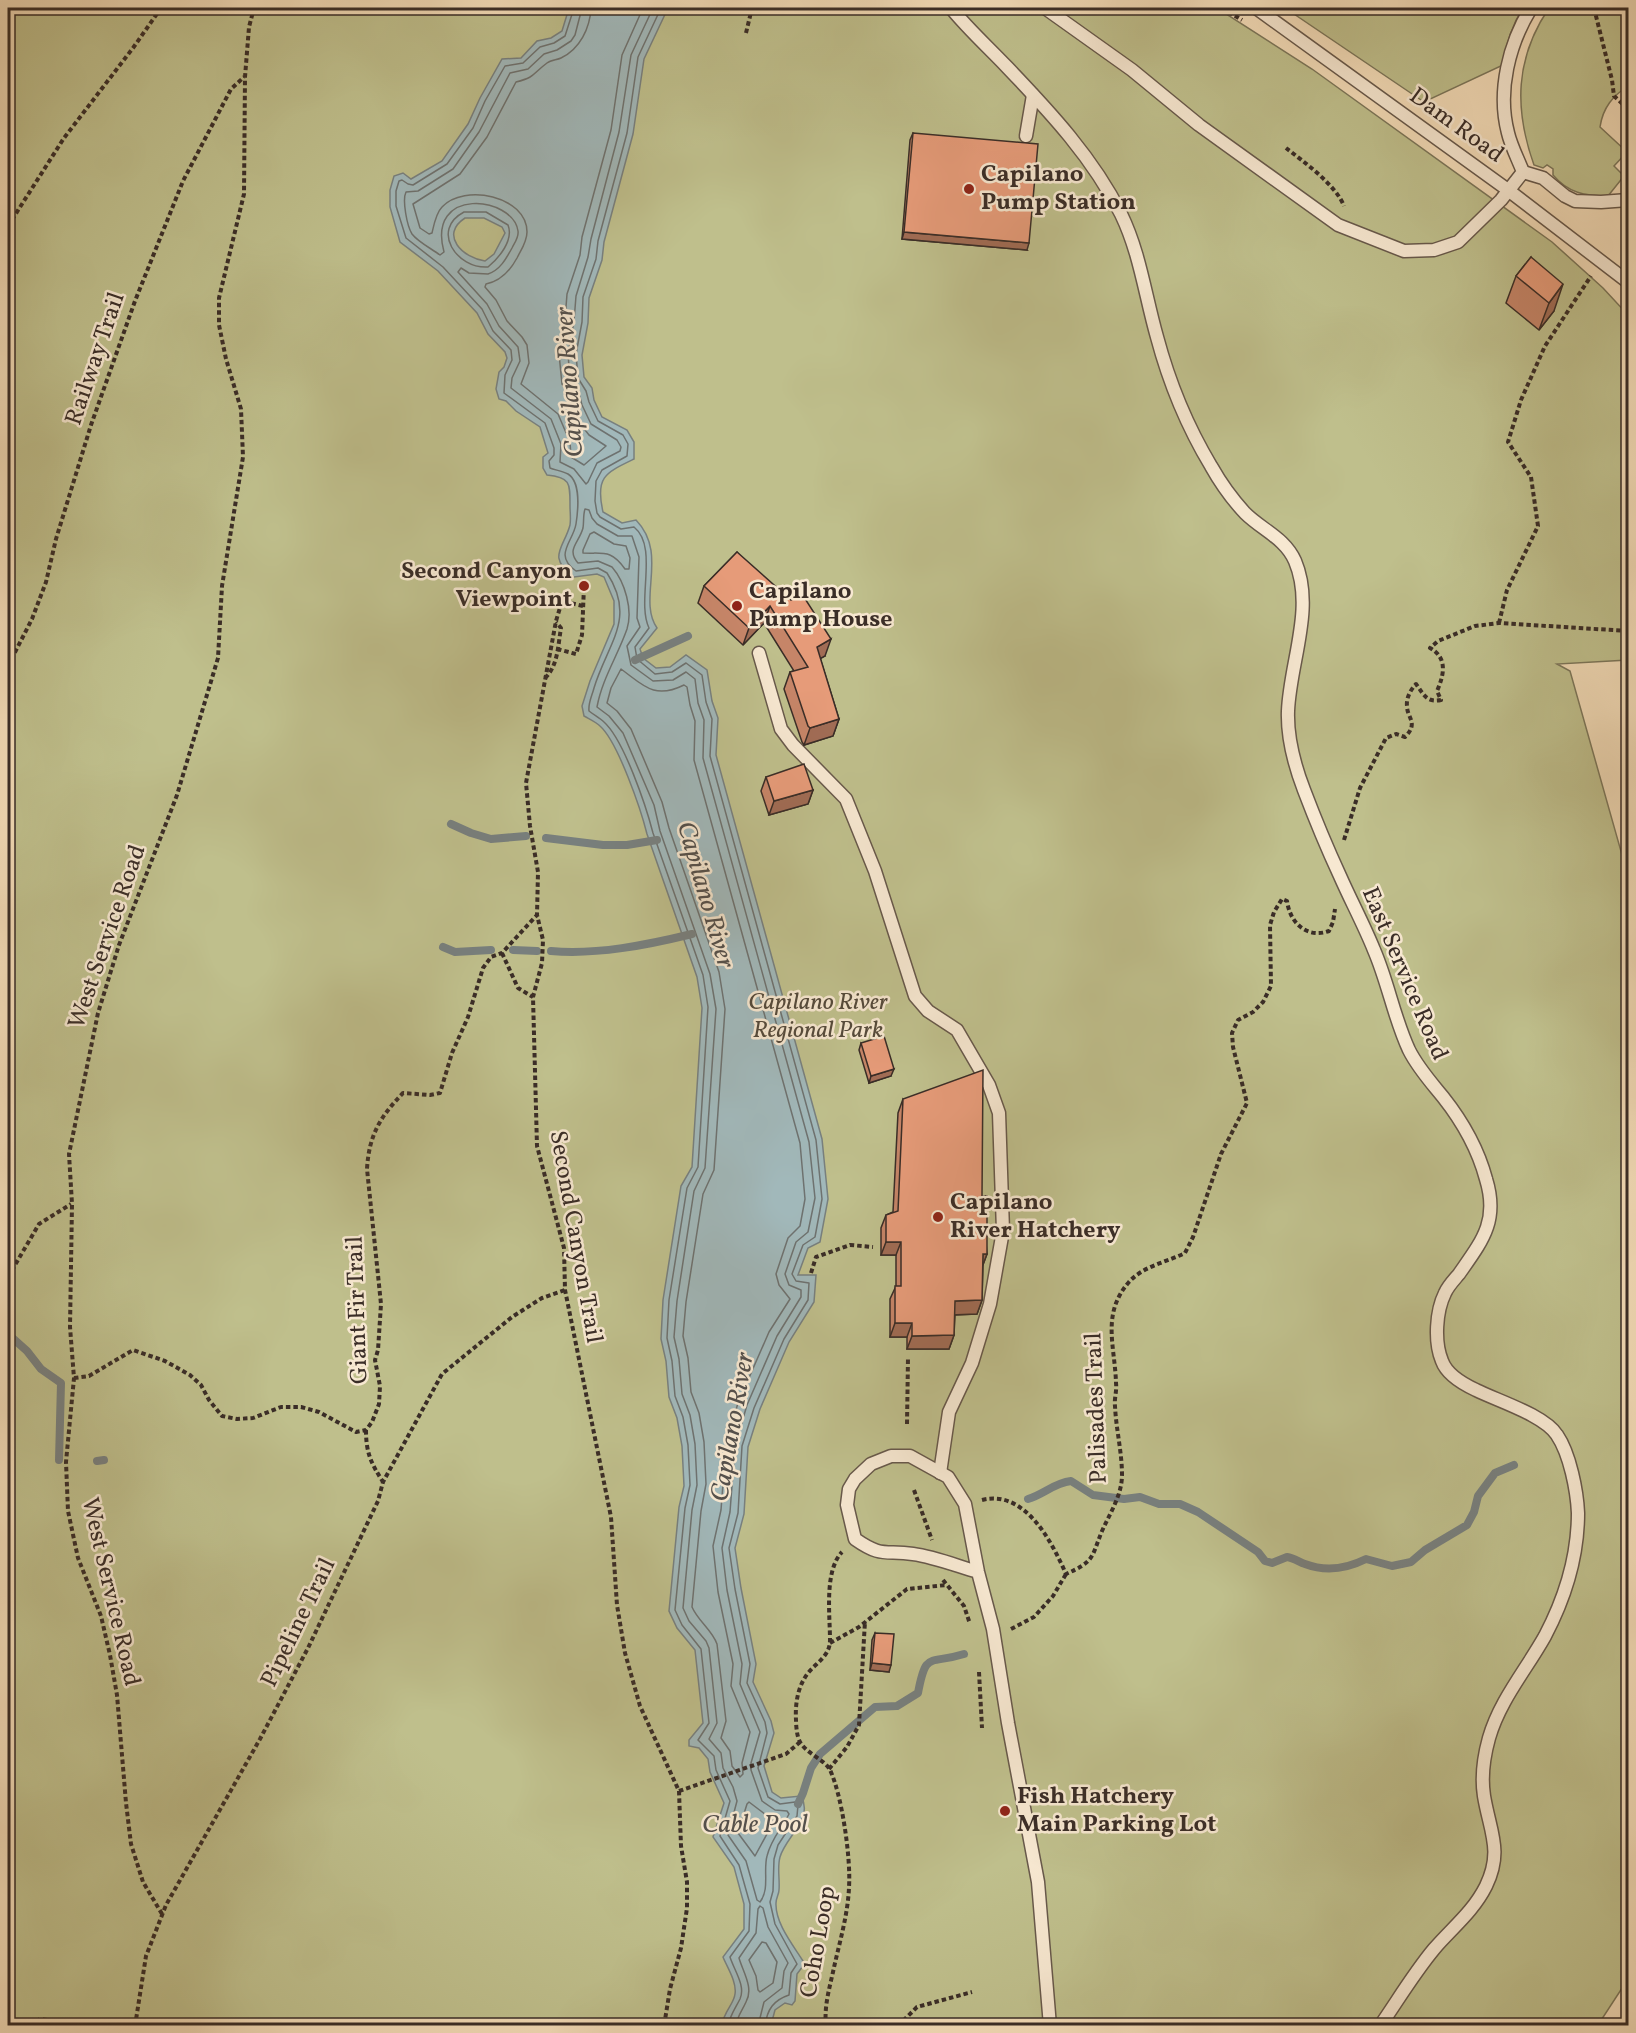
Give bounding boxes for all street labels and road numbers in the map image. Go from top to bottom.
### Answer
street label: Dam Road [1402,80,1510,172]
street label: Railway Trail [57,288,135,430]
street label: West Service Road [61,840,155,1034]
street label: East Service Road [1352,882,1456,1066]
street label: Second Canyon Trail [540,1128,610,1346]
street label: Giant Fir Trail [338,1236,378,1384]
street label: Palisades Trail [1077,1332,1117,1484]
street label: West Service Road [72,1494,148,1690]
street label: Pipeline Trail [253,1553,345,1693]
street label: Coho Loop [792,1883,846,2001]

